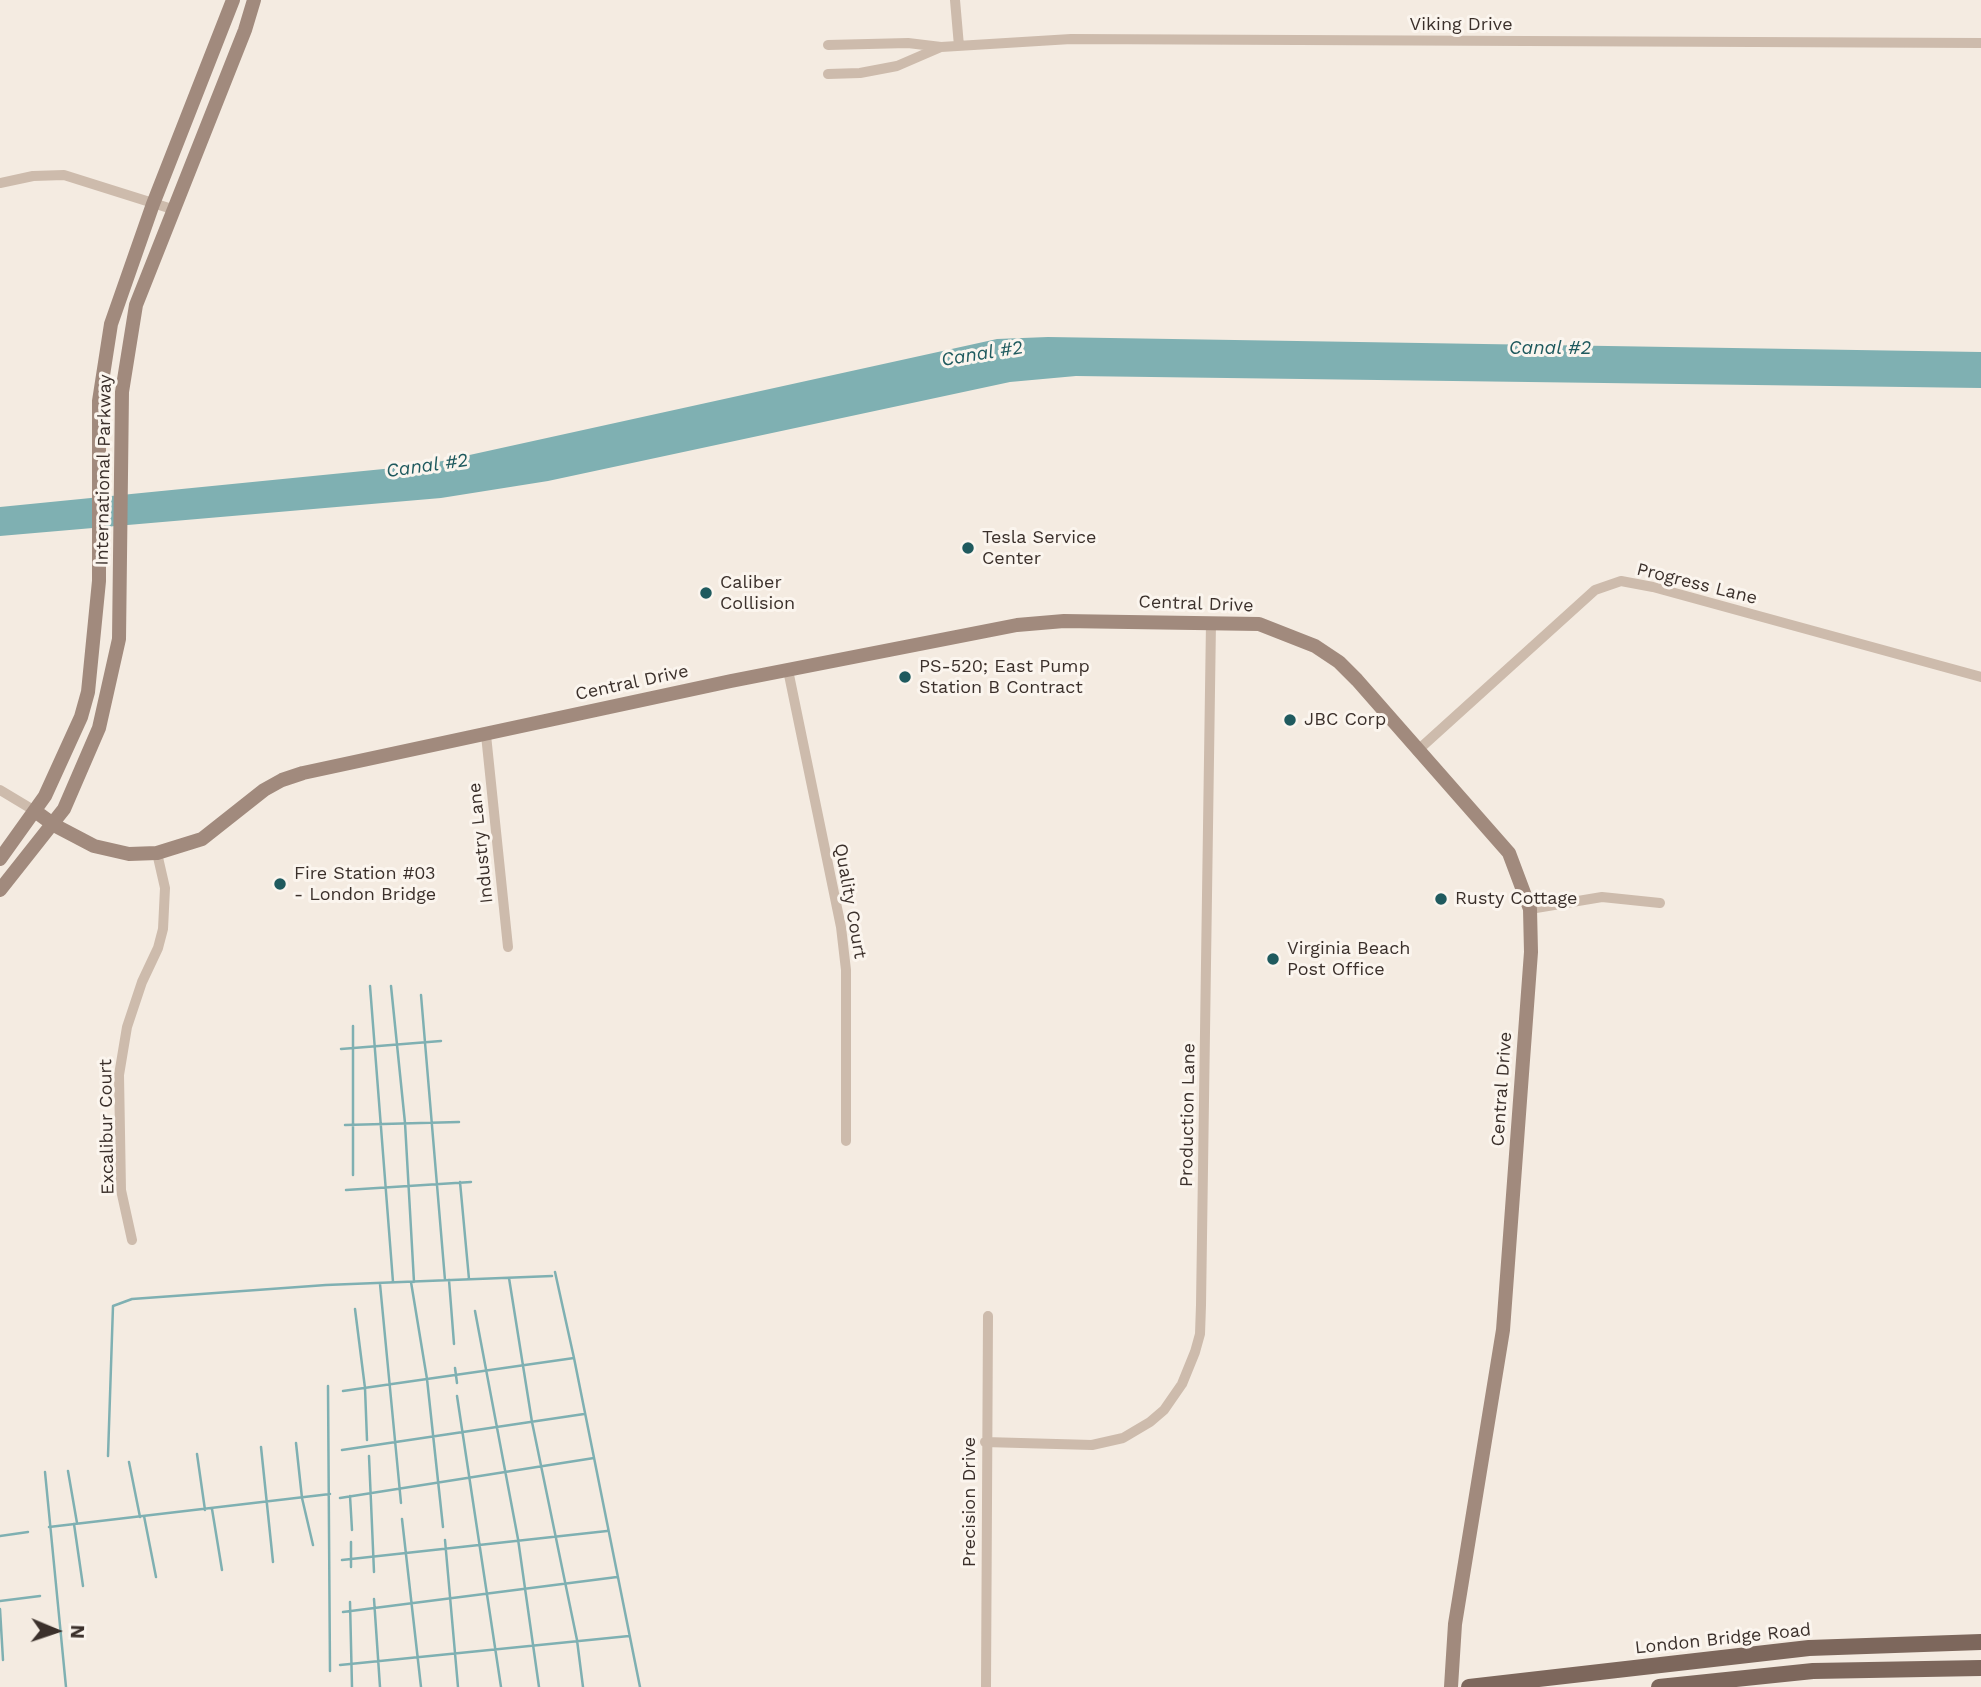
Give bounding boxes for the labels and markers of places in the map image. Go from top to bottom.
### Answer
place label: Tesla Service Center [982,527,1096,570]
marker: Tesla Service Center [960,540,976,556]
place label: Caliber Collision [720,572,795,614]
marker: Caliber Collision [698,585,714,601]
place label: PS-520; East Pump Station B Contract [919,656,1090,698]
marker: PS-520; East Pump Station B Contract [897,669,913,685]
place label: JBC Corp [1304,709,1386,731]
marker: JBC Corp [1282,712,1298,728]
place label: Fire Station #03 - London Bridge [294,863,436,906]
marker: Fire Station #03 - London Bridge [272,876,288,892]
place label: Rusty Cottage [1455,888,1577,910]
marker: Rusty Cottage [1433,891,1449,907]
place label: Virginia Beach Post Office [1287,938,1411,981]
marker: Virginia Beach Post Office [1265,951,1281,967]

